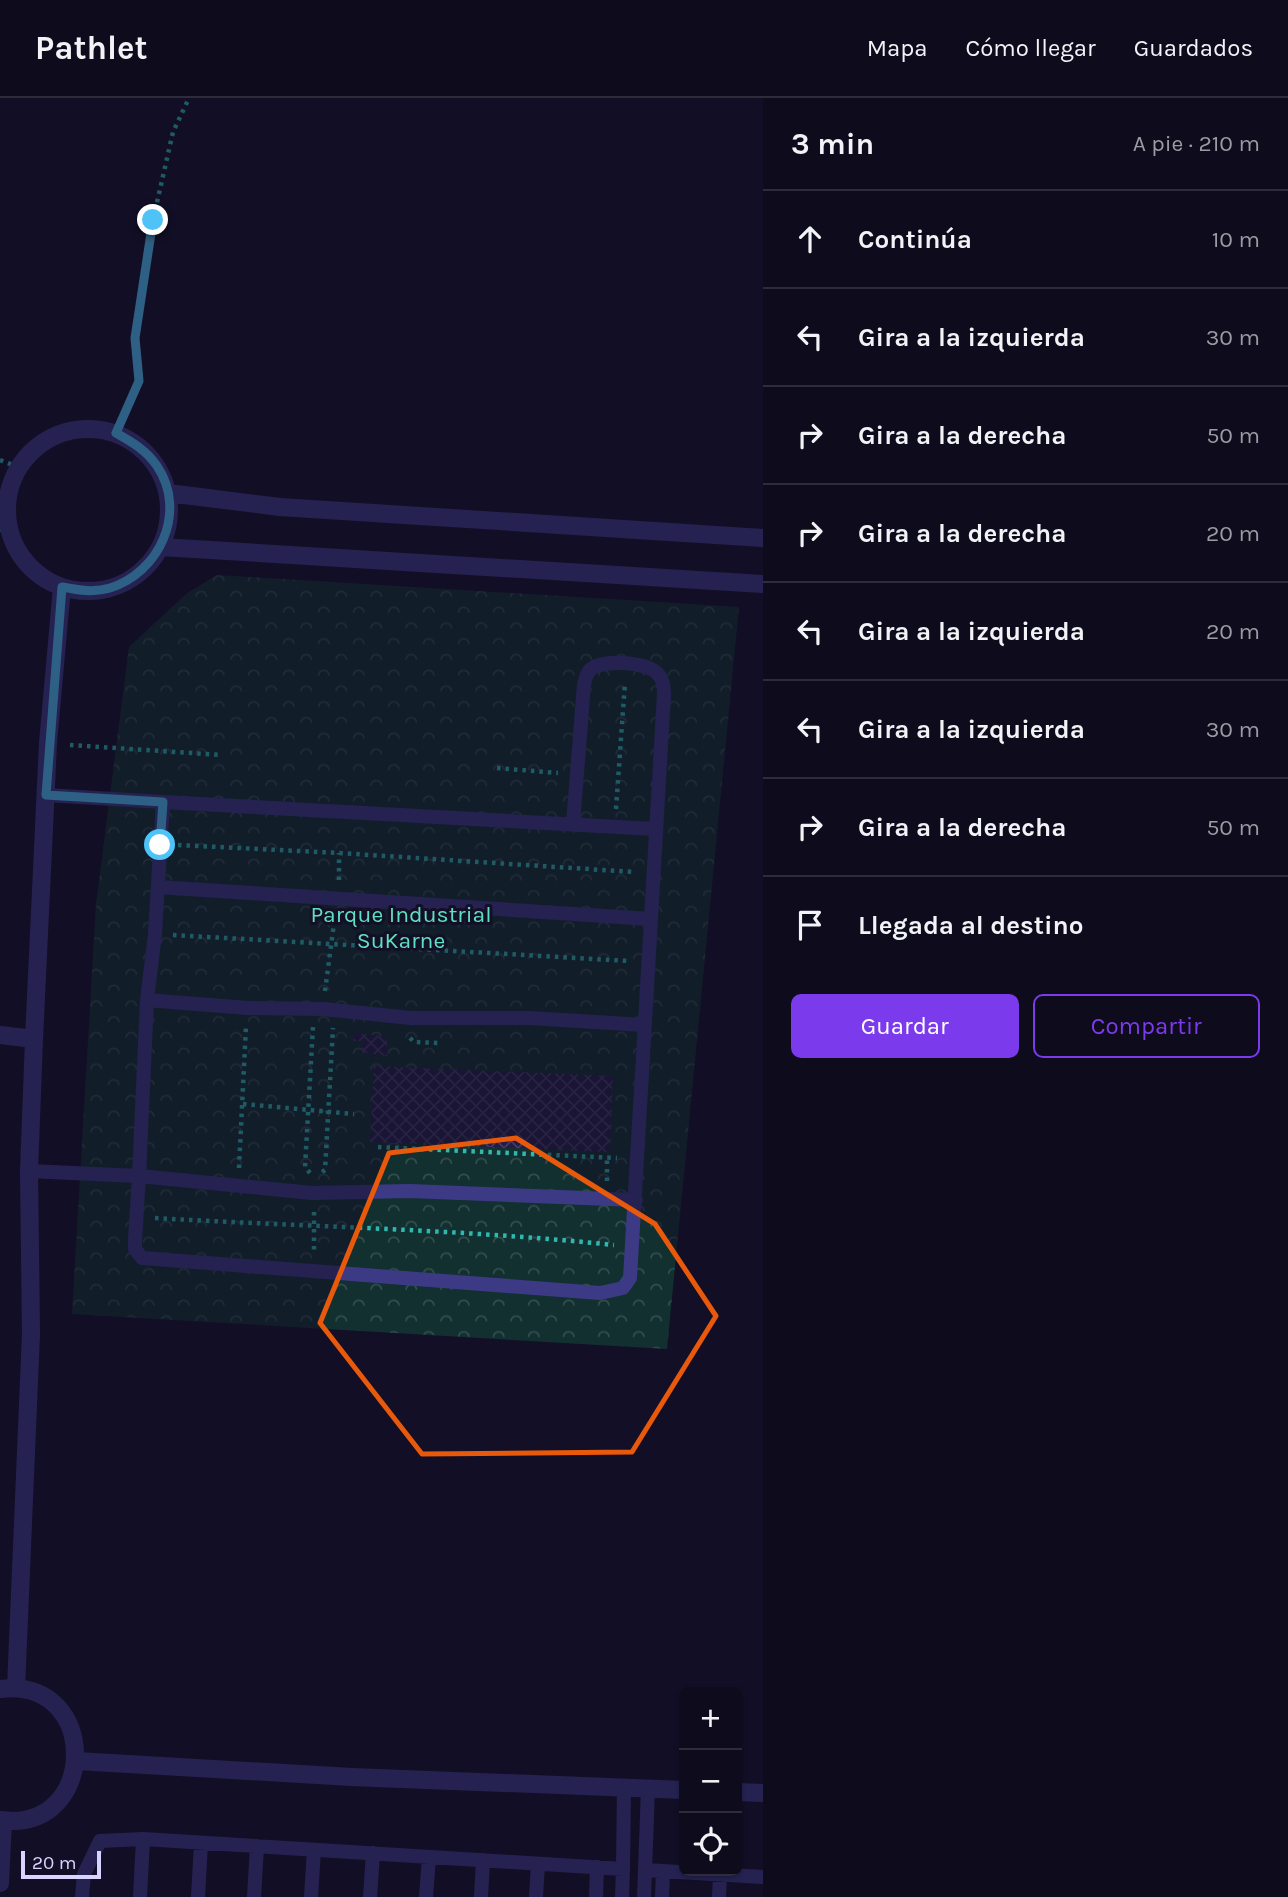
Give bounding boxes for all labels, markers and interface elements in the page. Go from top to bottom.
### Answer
text: Pathlet [35,29,148,67]
text: Mapa [867,34,927,62]
text: Cómo llegar [965,34,1096,62]
text: Guardados [1134,34,1253,62]
text: 3 min [791,126,874,162]
text: A pie · 210 m [1133,130,1260,157]
route end [137,204,168,235]
icon: ahead [791,220,829,258]
text: Continúa [858,224,972,255]
text: 10 m [1212,226,1260,253]
icon: left [791,318,829,356]
text: Gira a la izquierda [858,322,1085,353]
text: 30 m [1206,324,1260,351]
icon: right [791,416,829,454]
text: Gira a la derecha [858,420,1067,451]
text: 50 m [1206,422,1260,449]
icon: right [791,514,829,552]
text: Gira a la derecha [858,518,1067,549]
text: 20 m [1206,520,1260,547]
icon: left [791,612,829,650]
text: Gira a la izquierda [858,616,1085,647]
text: 20 m [1206,618,1260,645]
icon: left [791,710,829,748]
text: Gira a la izquierda [858,714,1085,745]
text: 30 m [1206,716,1260,743]
icon: right [791,808,829,846]
text: Gira a la derecha [858,812,1067,843]
text: 50 m [1206,814,1260,841]
route start [144,829,175,860]
park label: Parque Industrial SuKarne [310,901,492,954]
icon: arrive [791,906,829,944]
text: Llegada al destino [858,910,1084,941]
button: Guardar [791,994,1019,1058]
button: Compartir [1033,994,1260,1058]
map controls [679,1687,742,1876]
button: + [679,1687,742,1750]
button: − [679,1750,742,1813]
button: locate [679,1813,742,1876]
scale bar [21,1848,102,1880]
text: 20 m [32,1852,77,1874]

